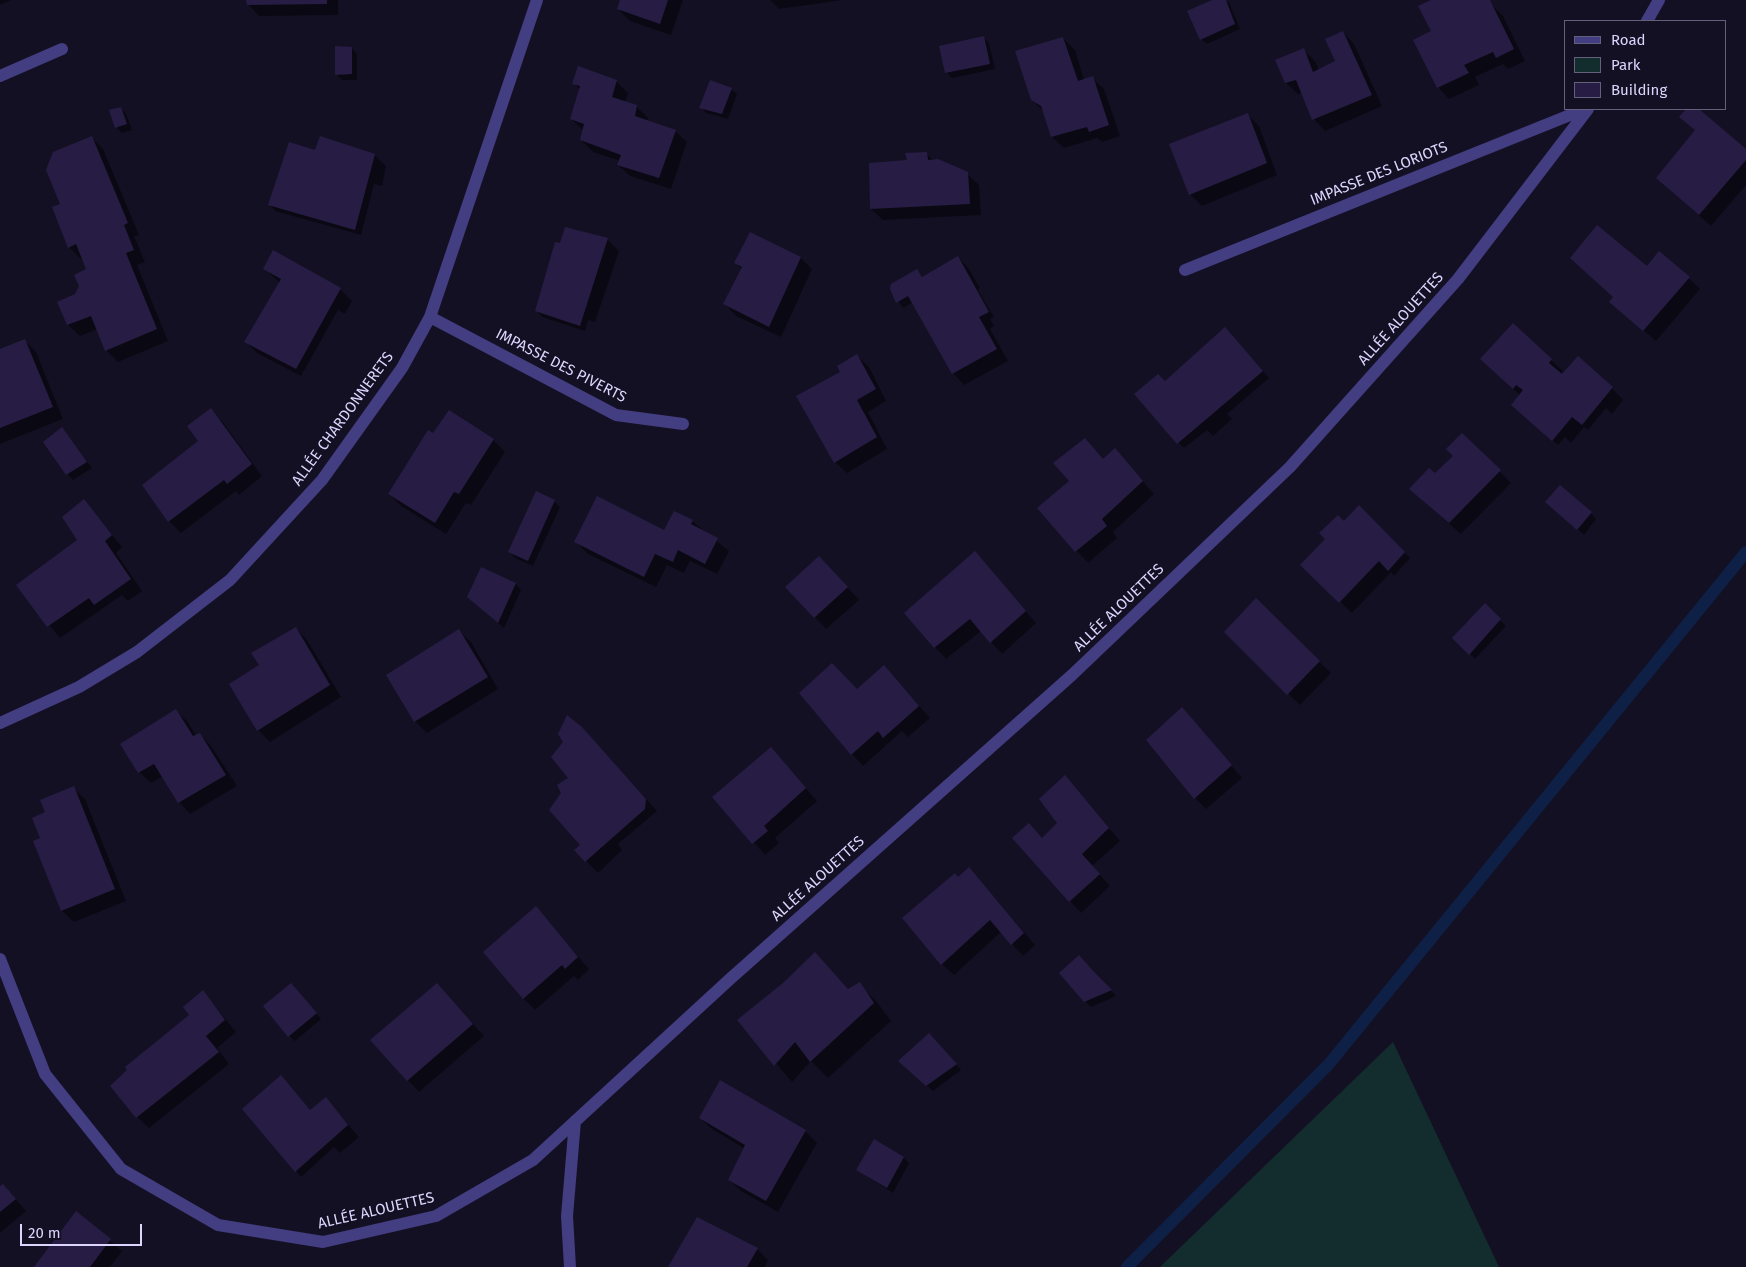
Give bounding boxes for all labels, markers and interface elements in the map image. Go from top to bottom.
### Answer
legend [1564,20,1726,110]
text: Road [1611,31,1646,49]
text: Park [1611,56,1641,74]
text: Building [1611,81,1667,99]
street label: IMPASSE DES LORIOTS [1308,138,1450,210]
street label: ALLÉE ALOUETTES [1355,269,1447,369]
street label: IMPASSE DES PIVERTS [493,325,629,407]
street label: ALLÉE CHARDONNERETS [288,349,398,489]
street label: ALLÉE ALOUETTES [1070,560,1168,656]
street label: ALLÉE ALOUETTES [768,833,868,925]
street label: ALLÉE ALOUETTES [316,1189,436,1233]
scale bar [22,1214,145,1246]
text: 20 m [28,1224,61,1242]

